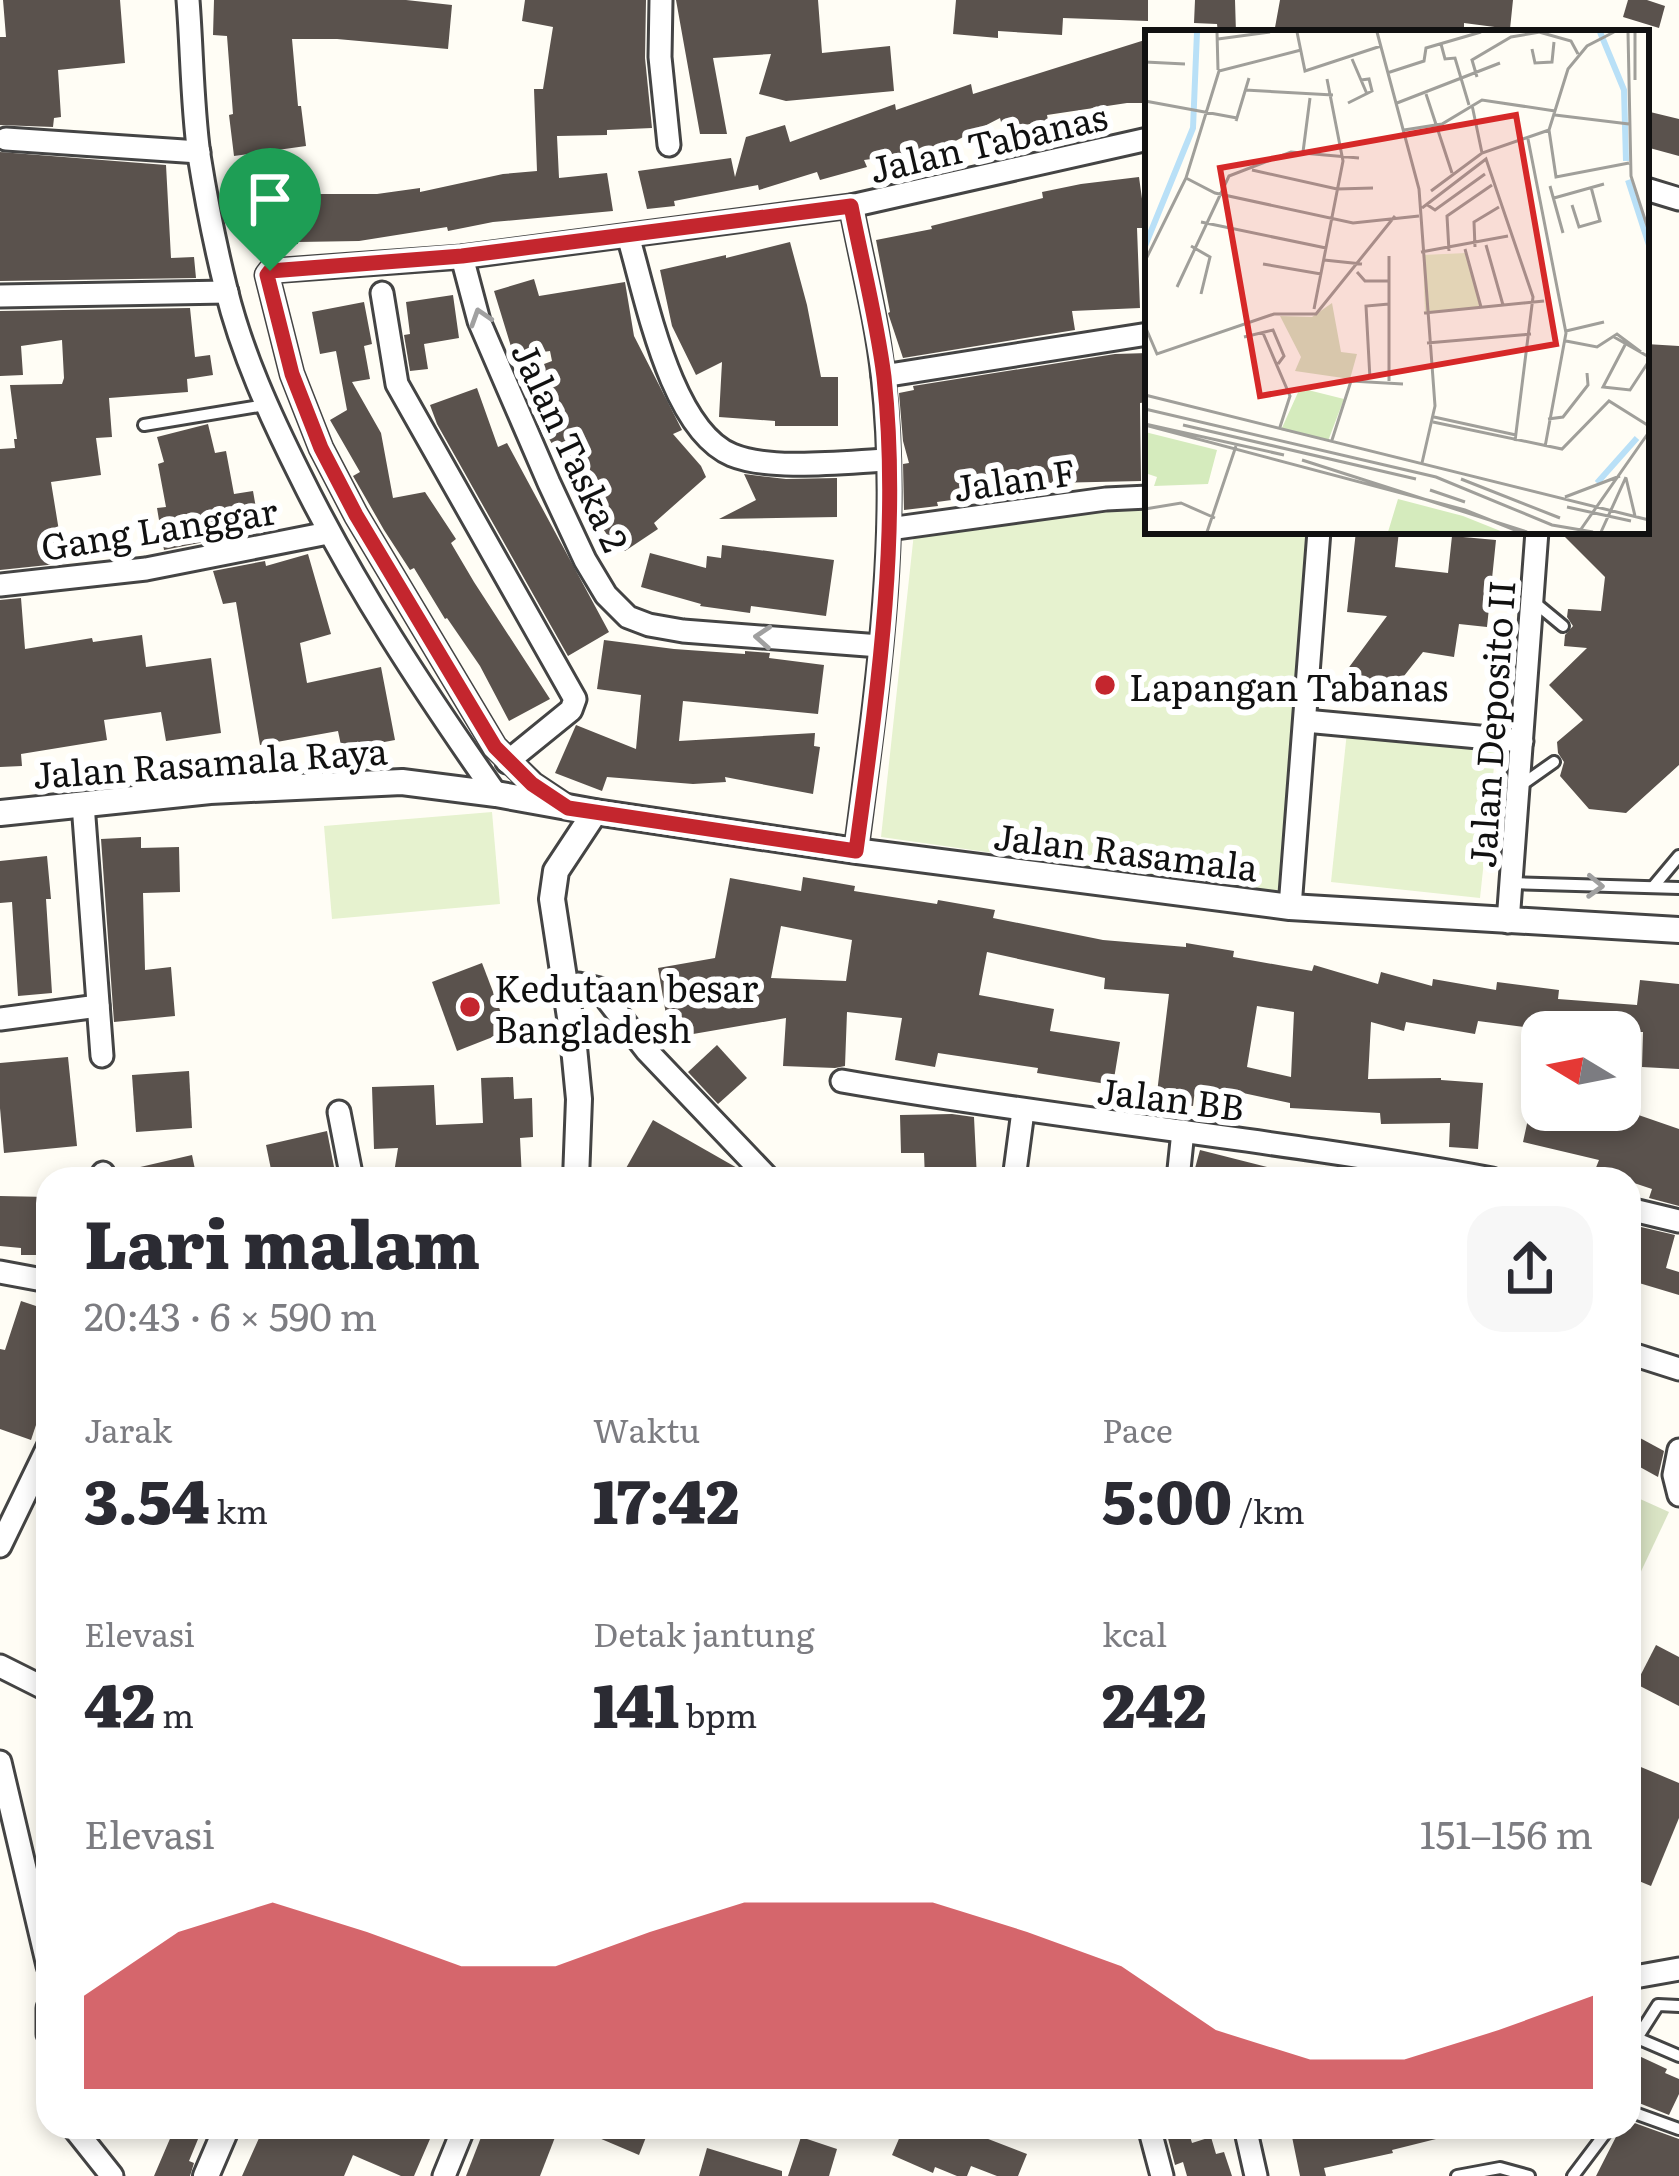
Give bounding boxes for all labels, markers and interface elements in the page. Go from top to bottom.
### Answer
inset map [1145,30,1649,534]
street label: Jalan Tabanas [864,88,1112,194]
pin [219,148,321,271]
icon: arrive [237,166,303,232]
one-way arrow [469,307,494,328]
street label: Jalan Taska 2 [500,332,644,560]
street label: Jalan F [950,443,1078,513]
street label: Gang Langgar [37,482,281,572]
street label: Jalan Deposito II [1454,578,1526,870]
one-way arrow [753,625,772,651]
place label: Lapangan Tabanas [1129,659,1448,712]
marker: Lapangan Tabanas [1092,672,1118,698]
street label: Jalan Rasamala Raya [31,722,390,800]
street label: Jalan Rasamala [991,807,1262,893]
one-way arrow [1586,872,1605,898]
place label: Kedutaan besar Bangladesh [494,960,758,1054]
marker: Kedutaan besar Bangladesh [457,994,483,1020]
north arrow [1521,1011,1641,1131]
map controls [1521,1011,1641,1131]
street label: Jalan BB [1094,1062,1248,1132]
text: Lari malam [84,1191,480,1289]
button: share [1467,1206,1593,1332]
text: 20:43 · 6 × 590 m [84,1285,377,1343]
text: Jarak [84,1404,172,1453]
text: Waktu [593,1404,700,1453]
text: Pace [1102,1404,1173,1453]
text: 3.54 [84,1453,210,1542]
text: 17:42 [593,1453,739,1542]
text: 5:00 [1102,1453,1232,1542]
text: km [210,1485,268,1534]
text: /km [1232,1485,1305,1534]
text: Elevasi [84,1608,195,1657]
text: Detak jantung [593,1608,815,1657]
text: kcal [1102,1608,1167,1657]
text: 42 [84,1657,155,1746]
text: 141 [593,1657,679,1746]
text: 242 [1102,1657,1207,1746]
text: m [155,1689,194,1738]
text: bpm [679,1689,757,1738]
text: Elevasi [84,1803,215,1861]
text: 151–156 m [1420,1803,1593,1861]

